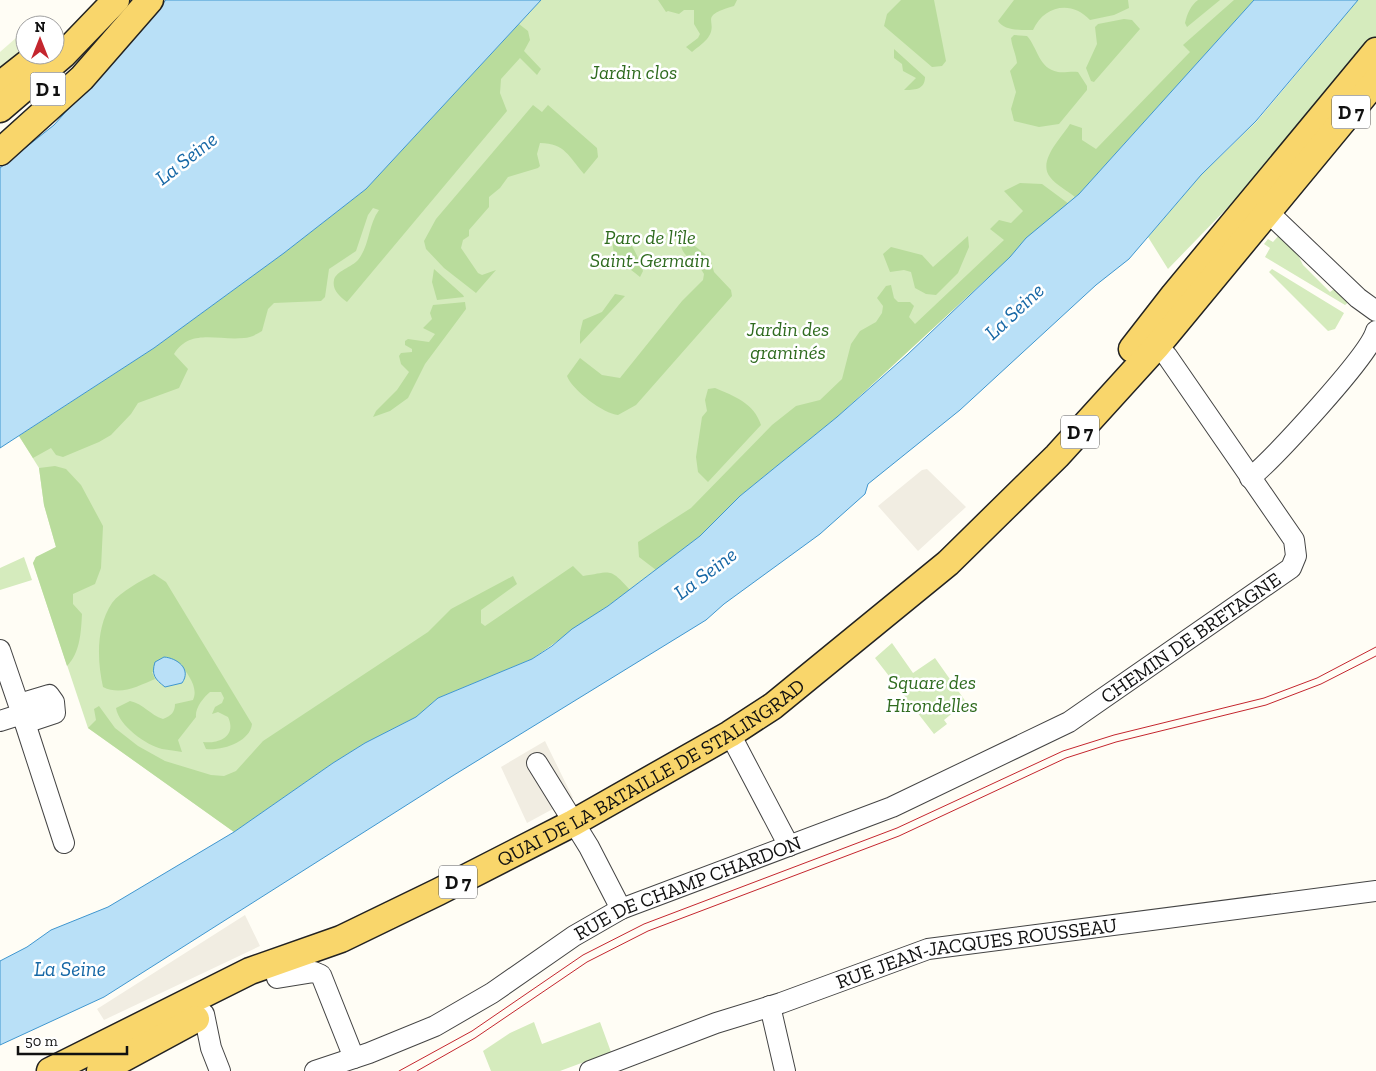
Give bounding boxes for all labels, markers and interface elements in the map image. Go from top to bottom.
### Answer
north arrow [15,15,65,65]
text: N [35,19,46,36]
park label: Jardin clos [590,60,677,84]
road number: D 1 [30,72,66,106]
road number: D 7 [1332,95,1370,128]
water label: La Seine [150,126,222,190]
park label: Parc de l'île Saint-Germain [590,225,710,272]
water label: La Seine [979,277,1049,345]
park label: Jardin des graminés [746,317,829,364]
road number: D 7 [1061,416,1099,448]
water label: La Seine [669,541,741,605]
street label: CHEMIN DE BRETAGNE [1096,567,1285,708]
park label: Square des Hirondelles [886,670,978,717]
street label: QUAI DE LA BATAILLE DE STALINGRAD [493,673,809,872]
street label: RUE DE CHAMP CHARDON [570,830,805,945]
road number: D 7 [439,866,477,899]
street label: RUE JEAN-JACQUES ROUSSEAU [833,913,1118,994]
water label: La Seine [34,956,106,981]
scale bar [18,1024,126,1056]
text: 50 m [25,1032,58,1050]

